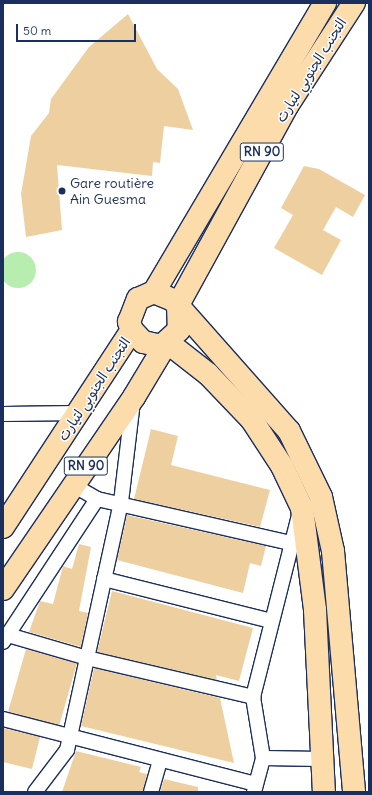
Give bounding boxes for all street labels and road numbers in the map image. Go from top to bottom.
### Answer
street label: التجنب الجنوبي لتيارت [272,15,350,125]
road number: RN 90 [239,141,285,163]
street label: التجنب الجنوبي لتيارت [54,334,134,444]
road number: RN 90 [63,455,109,477]

